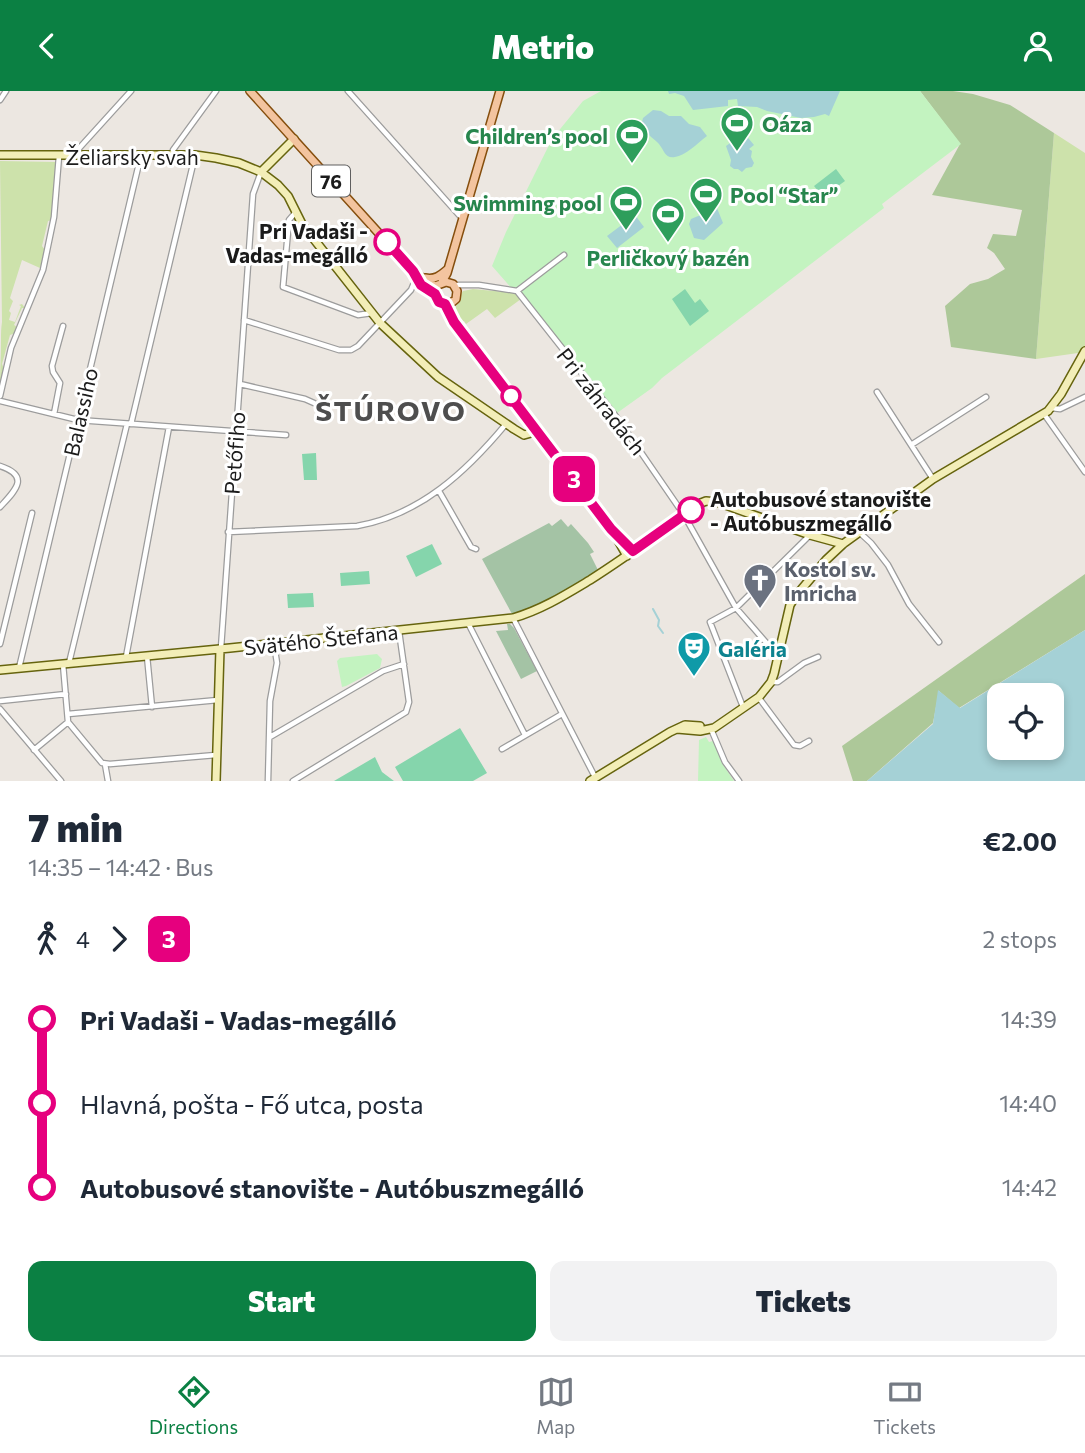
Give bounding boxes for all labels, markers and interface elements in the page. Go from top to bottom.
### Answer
text: Metrio [491,26,594,66]
icon: back [28,27,66,65]
icon: person [1019,27,1057,65]
sports icon: Oáza [718,104,756,153]
place label: Oáza [762,111,812,136]
sports icon: Children’s pool [613,116,651,165]
place label: Children’s pool [465,123,608,148]
street label: Želiarsky svah [65,144,199,169]
road number: 76 [312,165,350,197]
sports icon: Pool “Star” [687,175,725,224]
place label: Pool “Star” [730,182,838,207]
sports icon: Swimming pool [607,183,645,232]
place label: Swimming pool [453,190,602,215]
sports icon: Perličkový bazén [649,195,687,244]
place label: Pri Vadaši - Vadas-megálló [225,218,368,267]
marker: Pri Vadaši - Vadas-megálló [374,229,400,255]
place label: Perličkový bazén [587,245,749,270]
street label: Pri záhradách [552,342,652,460]
street label: Balassiho [58,365,102,459]
unlabelled marker [501,386,521,406]
district label: ŠTÚROVO [315,393,467,427]
street label: Petőfiho [219,411,249,495]
line badge: 3 [551,456,597,502]
text: 3 [567,464,581,493]
place label: Autobusové stanovište - Autóbuszmegálló [710,486,931,535]
marker: Autobusové stanovište - Autóbuszmegálló [678,497,704,523]
place label: Kostol sv. Imricha [784,556,876,605]
church icon: Kostol sv. Imricha [741,561,779,610]
street label: Svätého Štefana [243,618,399,660]
theatre icon: Galéria [675,629,713,678]
place label: Galéria [718,636,787,661]
map controls [987,683,1064,760]
button: locate [987,683,1064,760]
text: 7 min [28,803,123,850]
text: €2.00 [983,825,1057,856]
text: 14:35 – 14:42 · Bus [28,853,213,881]
icon: walk [28,920,66,958]
icon: forward [100,920,138,958]
text: 3 [162,924,176,953]
text: 4 [76,925,90,953]
text: 2 stops [983,925,1057,953]
text: Pri Vadaši - Vadas-megálló [80,1004,396,1035]
text: 14:39 [1001,1005,1057,1033]
text: Hlavná, pošta - Fő utca, posta [80,1088,424,1119]
text: 14:40 [999,1089,1057,1117]
text: Autobusové stanovište - Autóbuszmegálló [80,1172,584,1203]
text: 14:42 [1002,1173,1057,1201]
button: Start [28,1261,536,1341]
button: Tickets [550,1261,1057,1341]
tab: Directions [149,1373,238,1438]
tab: Map [536,1373,575,1438]
tab: Tickets [873,1373,936,1438]

